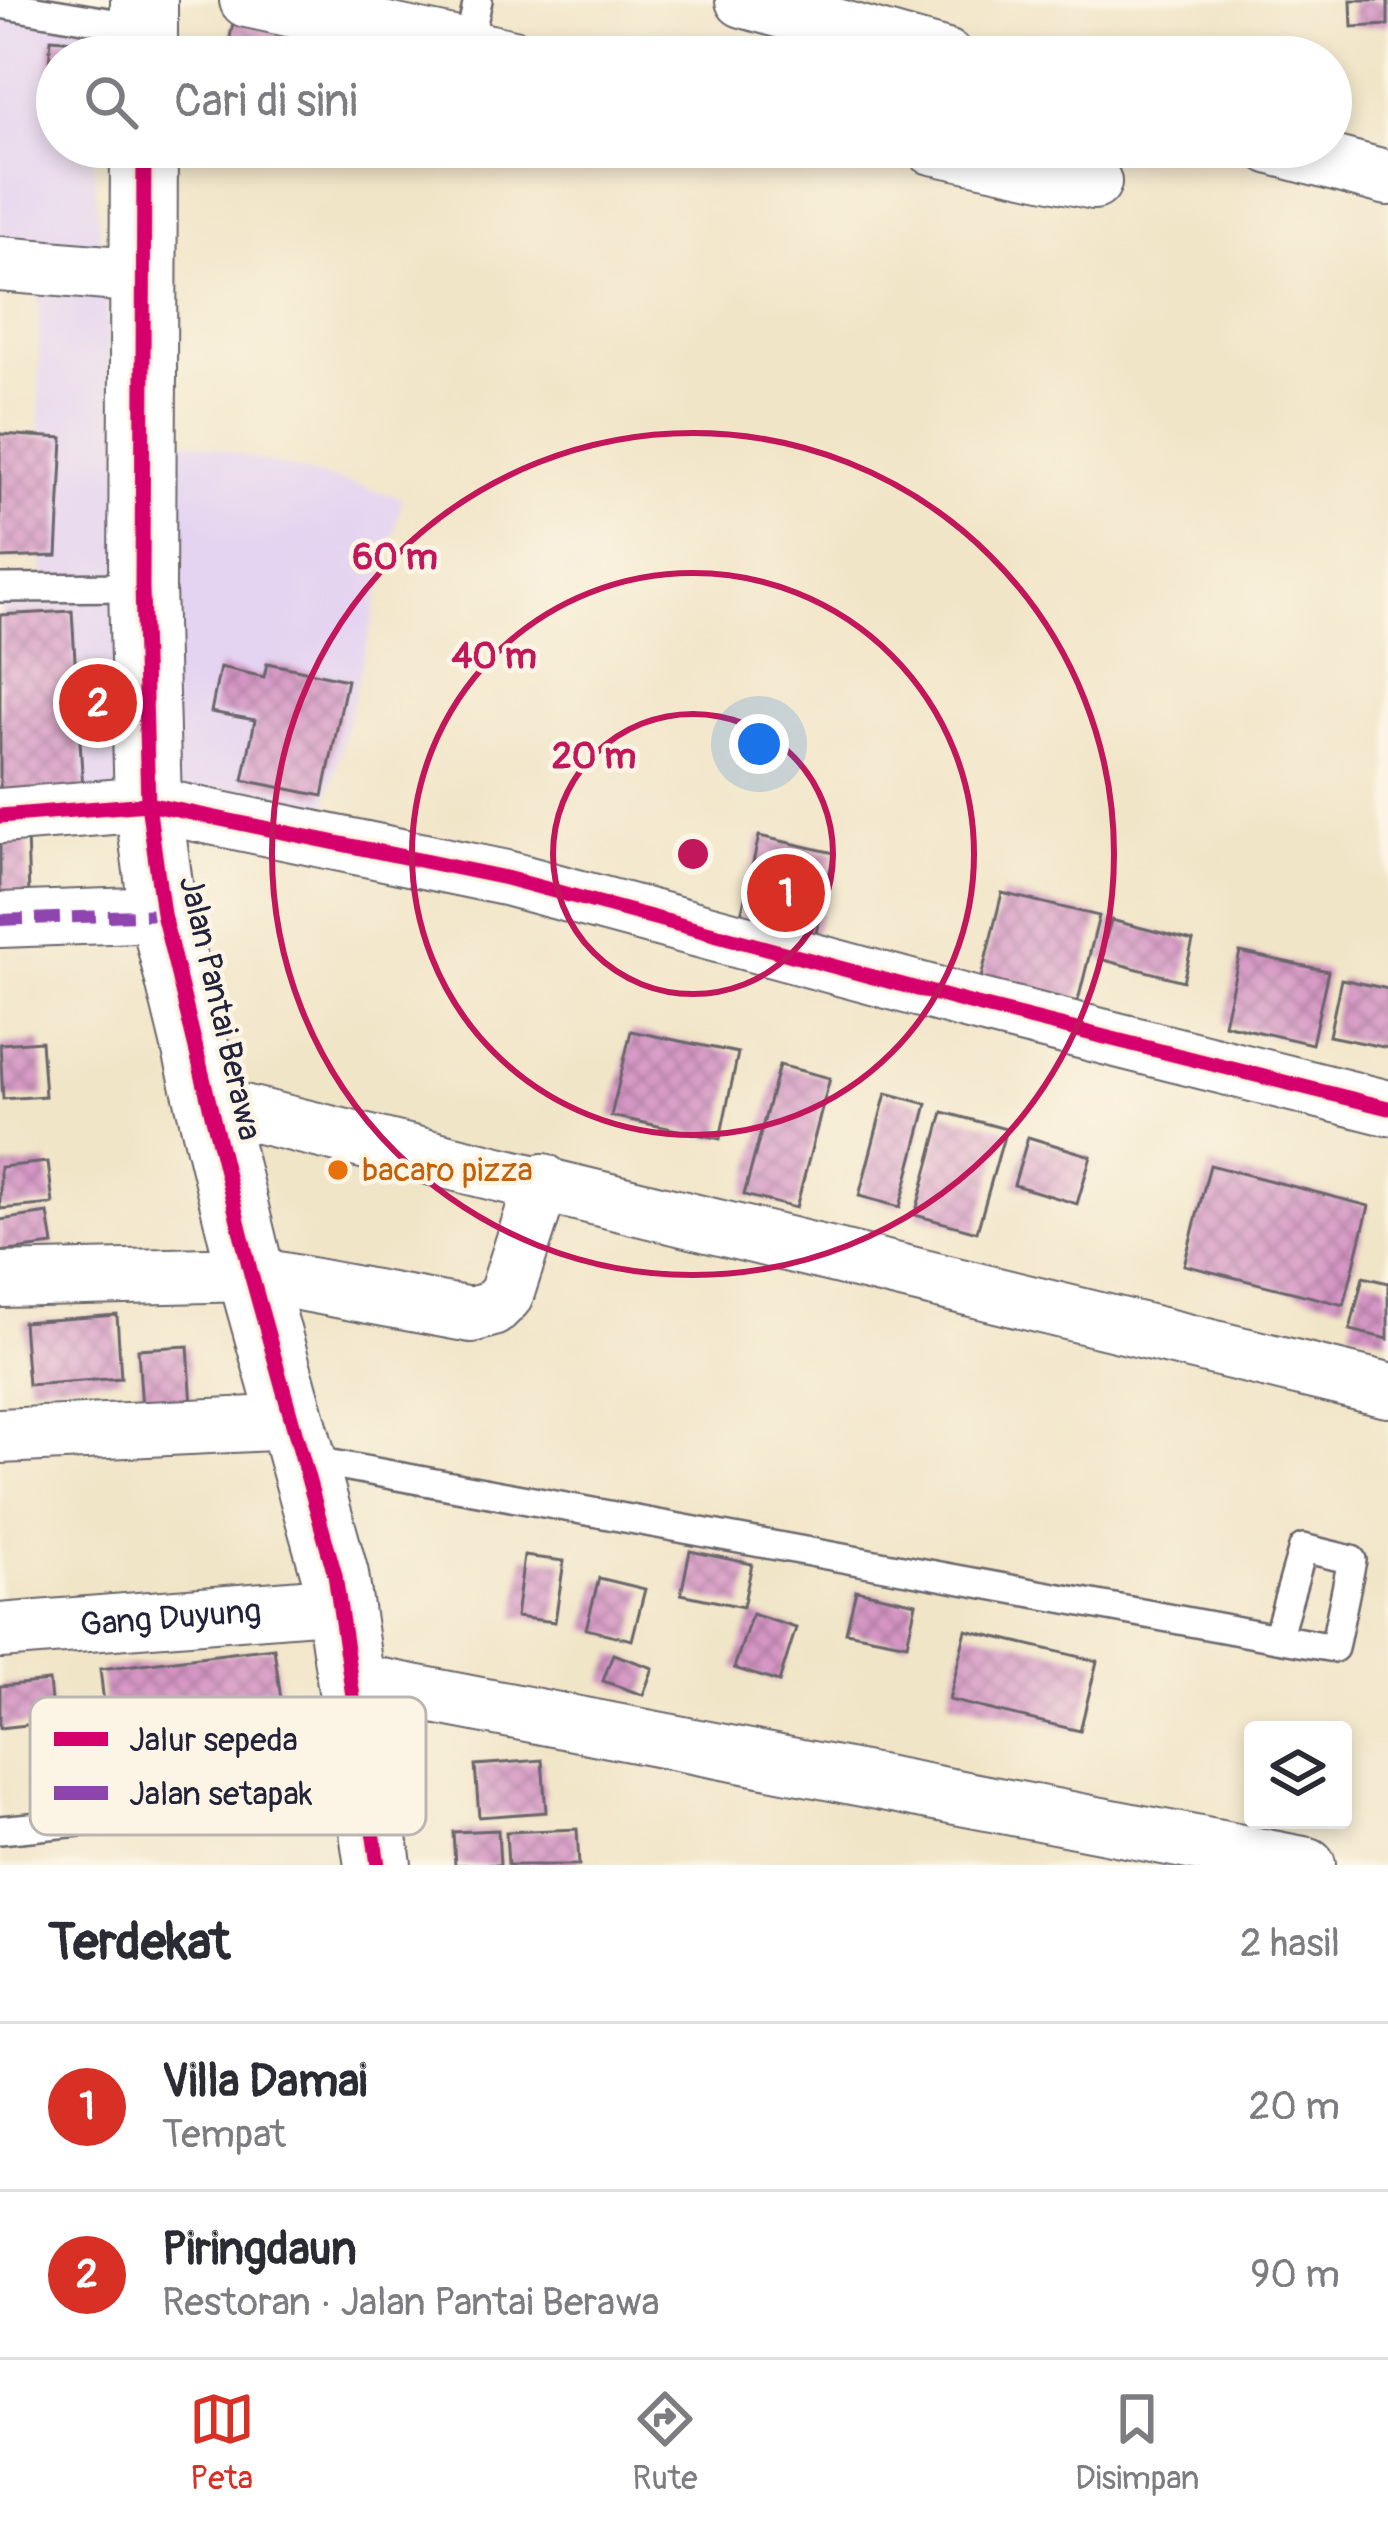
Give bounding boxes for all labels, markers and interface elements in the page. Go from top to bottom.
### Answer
search box [36,36,1352,168]
icon: search [78,69,144,135]
text: Cari di sini [174,74,358,130]
text: 60 m [352,535,438,580]
text: 40 m [451,634,537,679]
pin: 2 [59,658,137,748]
your location [729,714,789,774]
text: 20 m [552,734,636,779]
centre of rings [672,833,714,875]
pin: 1 [747,848,825,938]
street label: Jalan Pantai Berawa [170,872,270,1144]
place label: bacaro pizza [362,1150,533,1191]
marker: bacaro pizza [325,1157,351,1183]
street label: Gang Duyung [78,1590,263,1645]
legend [30,1697,426,1835]
text: Jalur sepeda [129,1720,298,1761]
map controls [1244,1721,1352,1829]
button: layers [1244,1721,1352,1829]
text: Jalan setapak [129,1774,313,1815]
text: Terdekat [48,1911,230,1975]
text: 2 hasil [1240,1919,1340,1968]
text: Villa Damai [162,2054,367,2110]
text: 1 [79,2082,95,2131]
text: 20 m [1248,2082,1340,2131]
text: Tempat [162,2110,286,2159]
text: Piringdaun [162,2222,357,2278]
text: 2 [76,2250,98,2299]
text: 90 m [1250,2250,1340,2299]
text: Restoran · Jalan Pantai Berawa [162,2278,660,2327]
tab: Peta [189,2386,255,2499]
tab: Rute [632,2386,698,2499]
tab: Disimpan [1075,2386,1199,2499]

